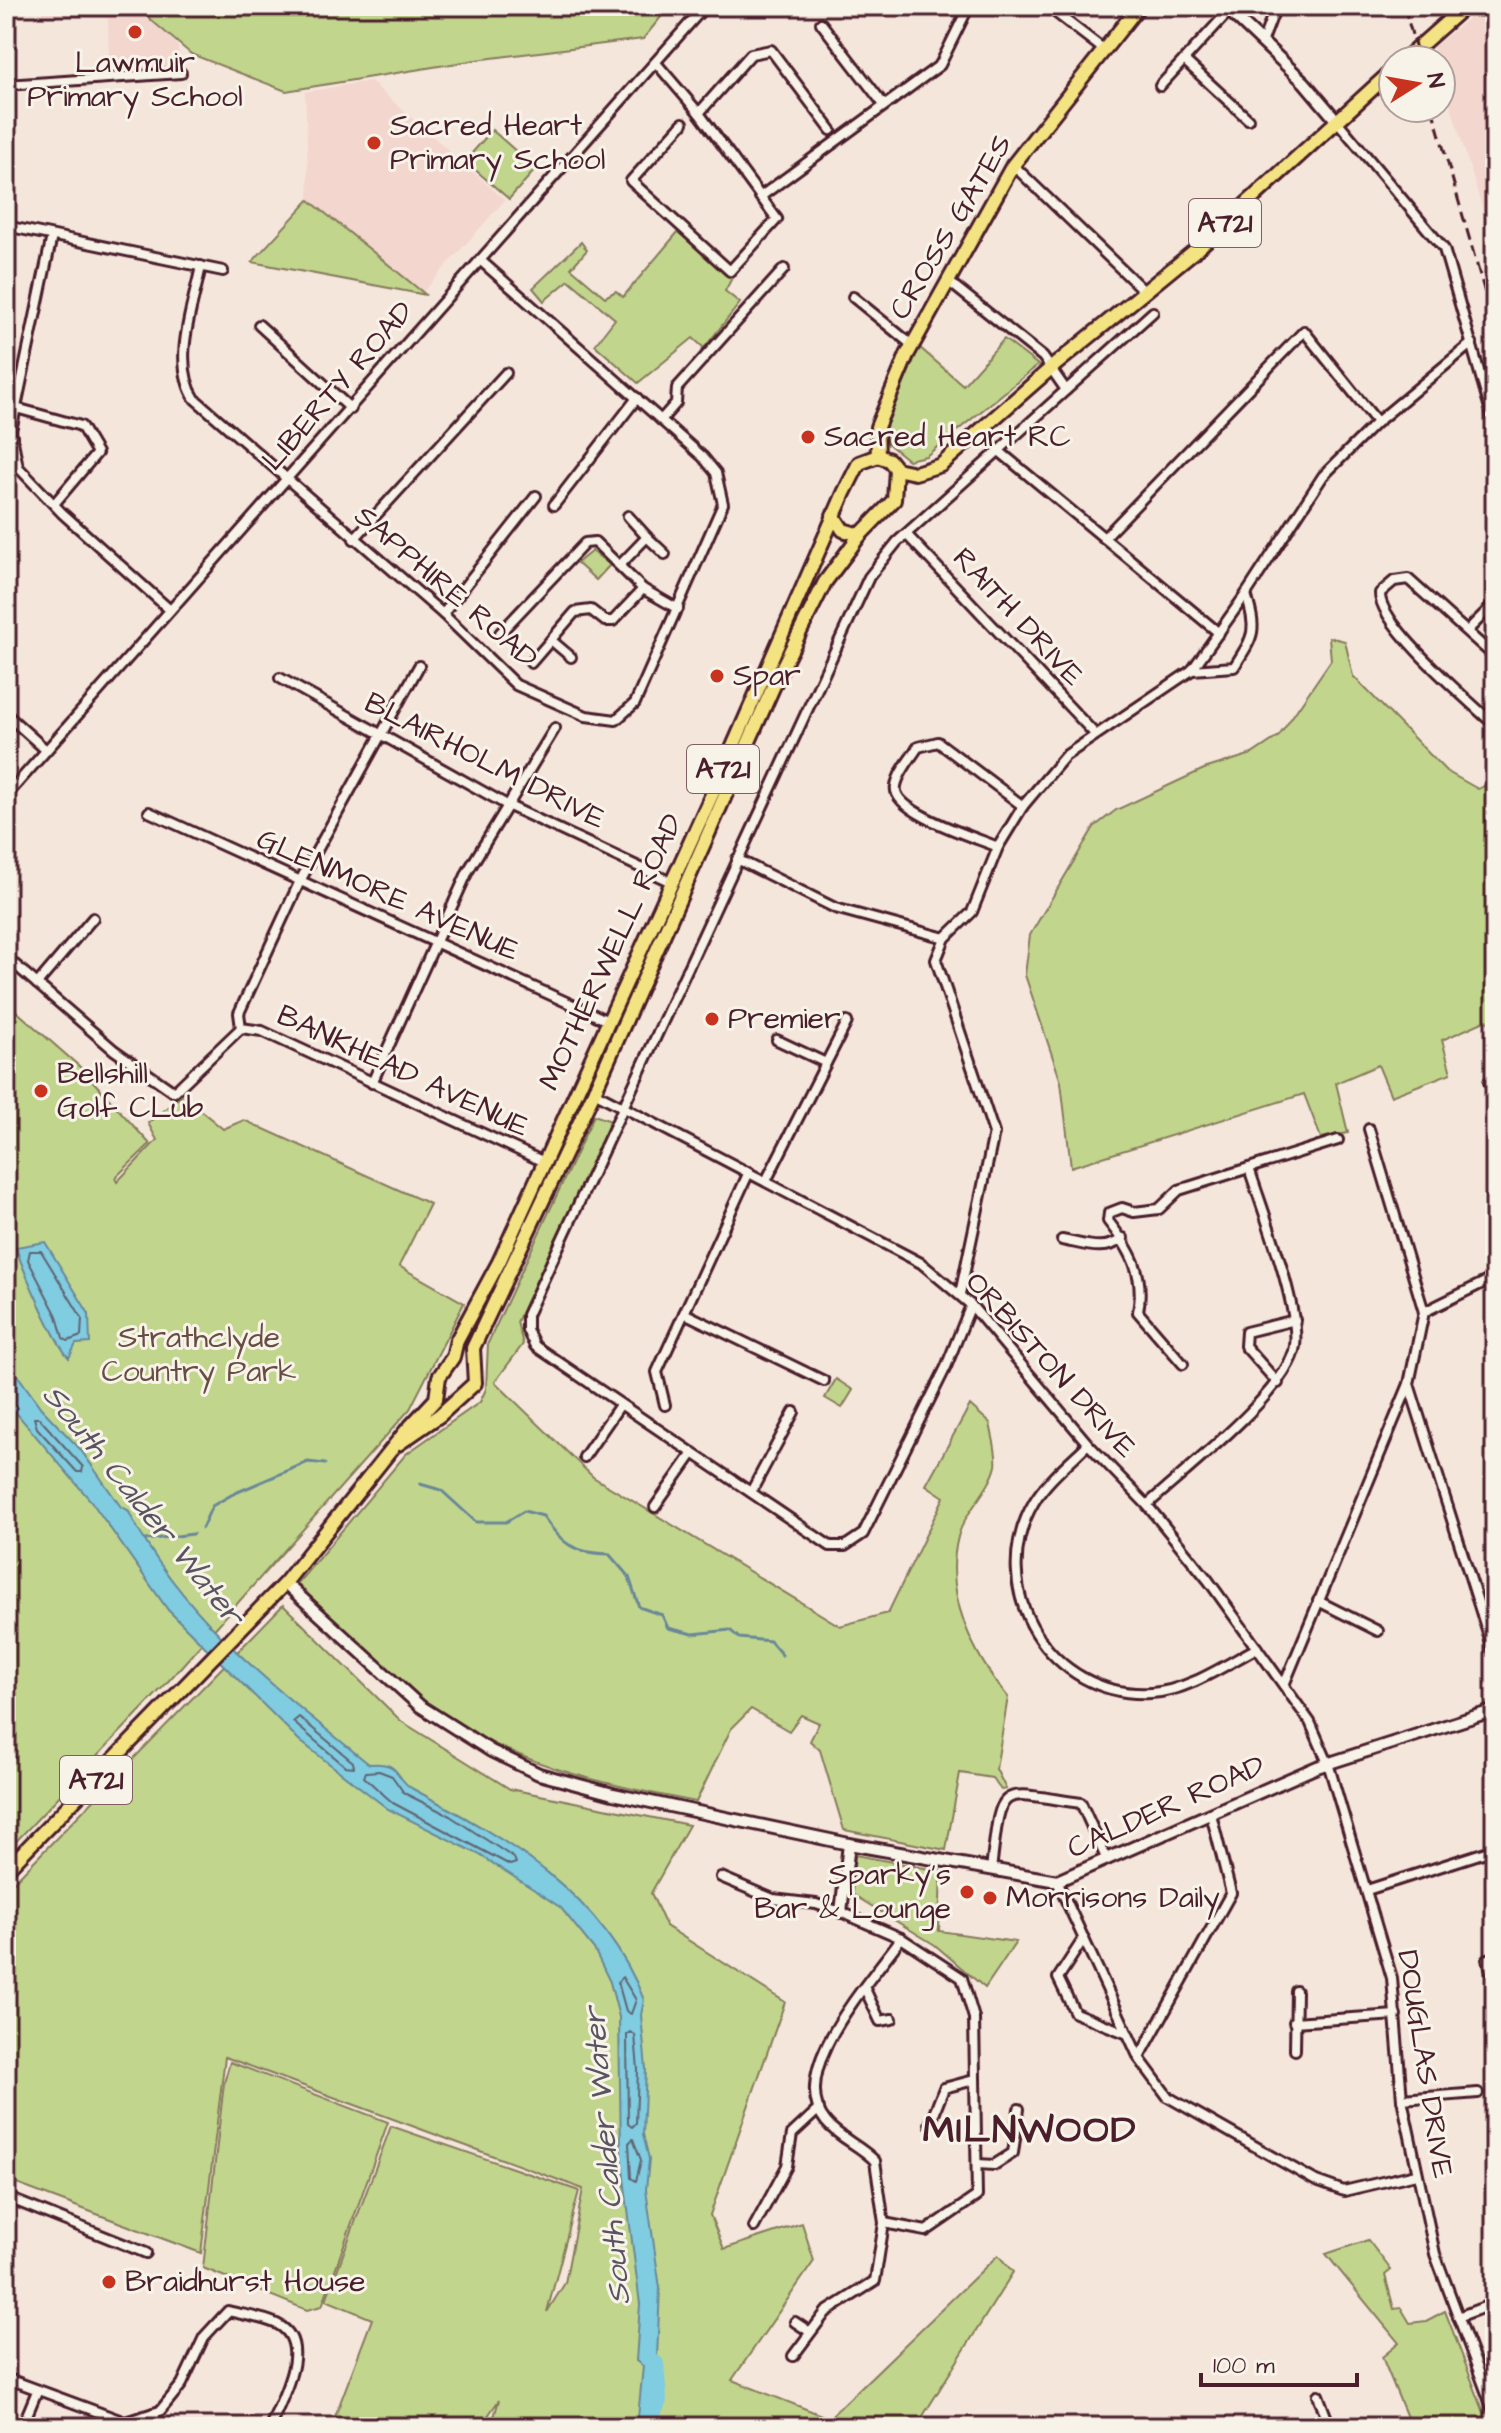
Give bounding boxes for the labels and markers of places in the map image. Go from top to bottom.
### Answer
marker: Lawmuir Primary School [126,23,144,41]
place label: Lawmuir Primary School [27,42,243,119]
place label: Sacred Heart Primary School [390,105,605,182]
marker: Sacred Heart Primary School [365,134,383,152]
place label: Sacred Heart RC [824,416,1071,458]
marker: Sacred Heart RC [799,428,817,446]
place label: Spar [733,655,801,697]
marker: Spar [708,667,726,685]
place label: Premier [728,998,841,1040]
marker: Premier [703,1010,721,1028]
place label: Bellshill Golf CLub [57,1053,203,1129]
marker: Bellshill Golf CLub [32,1082,50,1100]
place label: Sparky's Bar & Lounge [754,1854,951,1931]
place label: Morrisons Daily [1006,1877,1220,1920]
marker: Sparky's Bar & Lounge [958,1883,976,1901]
marker: Morrisons Daily [981,1889,999,1907]
place label: Braidhurst House [125,2261,365,2303]
marker: Braidhurst House [100,2273,118,2291]

